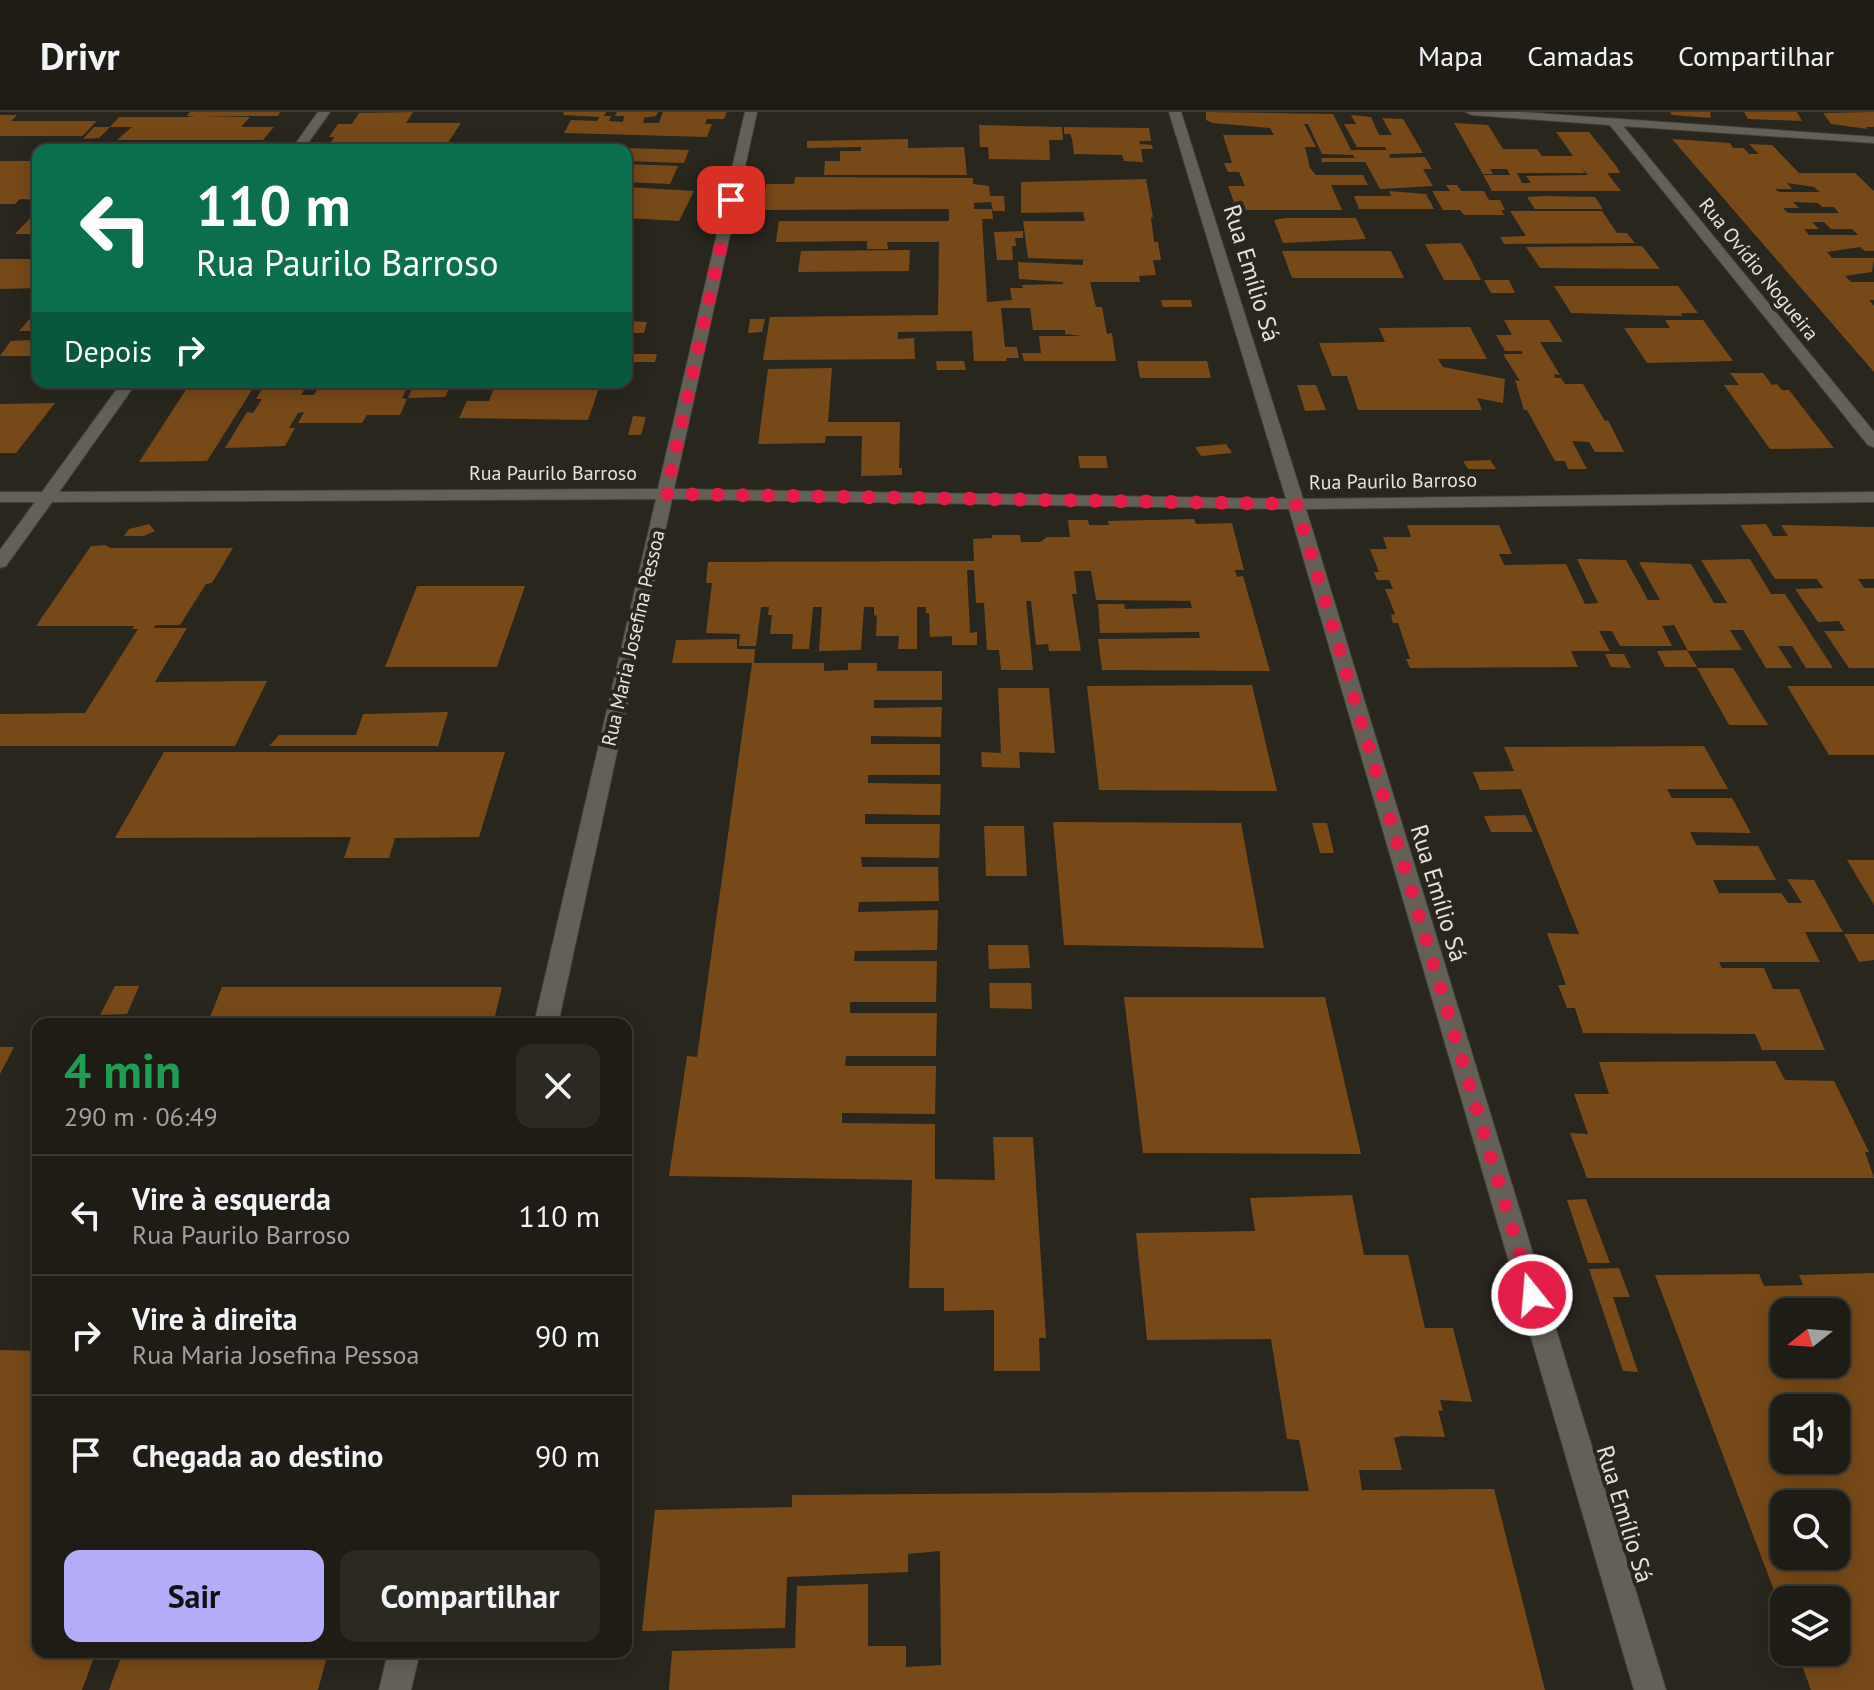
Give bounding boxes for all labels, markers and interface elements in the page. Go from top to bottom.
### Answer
text: Drivr [40,31,120,80]
text: Mapa [1418,37,1483,74]
text: Camadas [1527,37,1634,74]
text: Compartilhar [1678,37,1834,74]
pin [697,166,765,234]
text: 110 m [196,169,351,241]
icon: left [64,176,168,280]
icon: arrive [709,178,753,222]
street label: Rua Ovídio Nogueira [1693,192,1825,346]
street label: Rua Emílio Sá [1217,201,1287,345]
text: Rua Paurilo Barroso [196,239,498,286]
icon: right [168,328,212,372]
text: Depois [64,331,152,370]
street label: Rua Paurilo Barroso [469,460,637,486]
street label: Rua Paurilo Barroso [1309,467,1477,495]
street label: Rua Maria Josefina Pessoa [595,527,671,749]
street label: Rua Emílio Sá [1404,821,1474,965]
text: 4 min [64,1039,181,1101]
button: close [516,1044,600,1128]
text: 290 m · 06:49 [64,1100,218,1133]
text: Vire à esquerda [132,1179,331,1218]
icon: left [64,1193,108,1237]
text: 110 m [519,1196,600,1235]
text: Rua Paurilo Barroso [132,1218,350,1251]
position arrow [1490,1253,1574,1337]
north arrow [1770,1298,1850,1378]
map controls [1770,1298,1850,1666]
text: Vire à direita [132,1299,297,1338]
icon: right [64,1313,108,1357]
text: 90 m [535,1316,600,1355]
text: Rua Maria Josefina Pessoa [132,1338,419,1371]
button: sound [1770,1394,1850,1474]
icon: arrive [64,1433,108,1477]
text: Chegada ao destino [132,1436,383,1475]
text: 90 m [535,1436,600,1475]
street label: Rua Emílio Sá [1590,1442,1660,1586]
button: search [1770,1490,1850,1570]
button: Sair [64,1550,324,1642]
button: Compartilhar [340,1550,600,1642]
button: layers [1770,1586,1850,1666]

